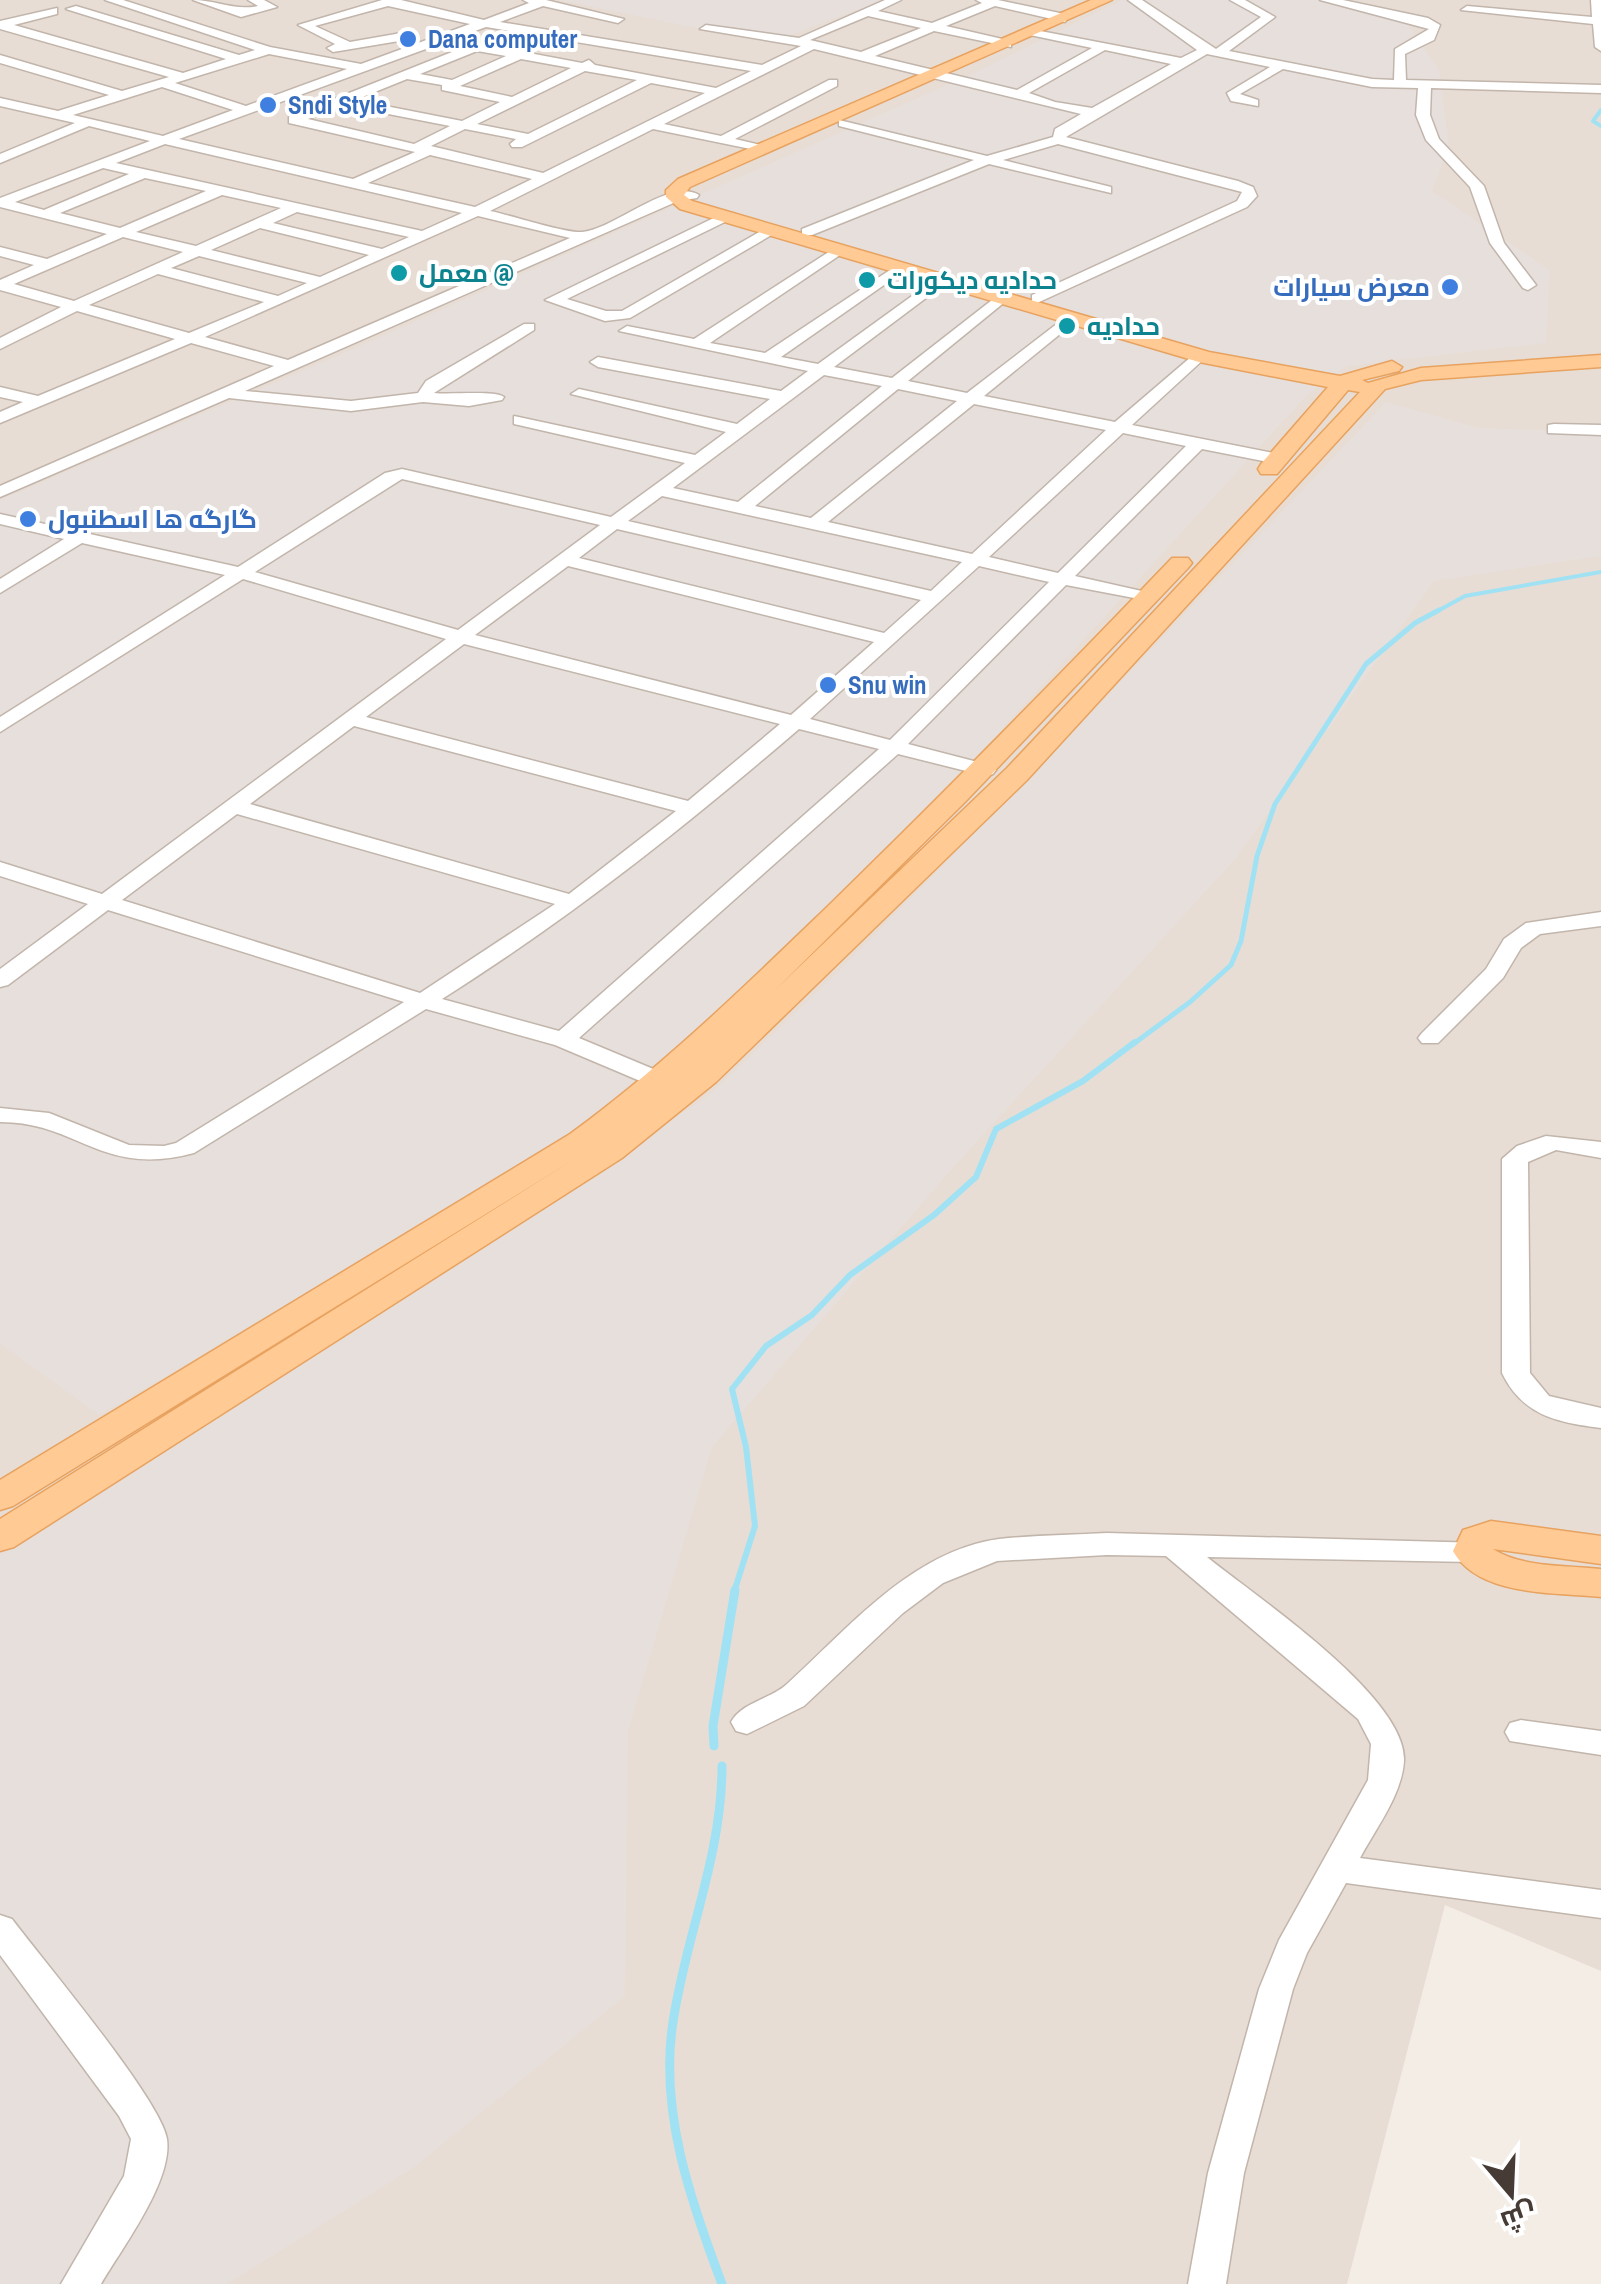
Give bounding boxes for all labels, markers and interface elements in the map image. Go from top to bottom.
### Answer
place label: Dana computer [428,22,577,56]
marker: Dana computer [397,28,419,50]
place label: Sndi Style [288,88,387,122]
marker: Sndi Style [257,94,279,116]
place label: معمل @ [419,256,514,290]
marker: معمل @ [388,262,410,284]
place label: حداديه ديكورات [887,263,1057,297]
marker: حداديه ديكورات [856,269,878,291]
place label: معرض سيارات [1273,270,1430,304]
marker: معرض سيارات [1439,276,1461,298]
place label: حداديه [1087,309,1160,343]
marker: حداديه [1056,315,1078,337]
place label: گارگه ها اسطنبول [48,502,257,536]
marker: گارگه ها اسطنبول [17,508,39,530]
place label: Snu win [848,668,927,702]
marker: Snu win [817,674,839,696]
north arrow [1461,2144,1561,2244]
text: ش [1496,2194,1542,2241]

